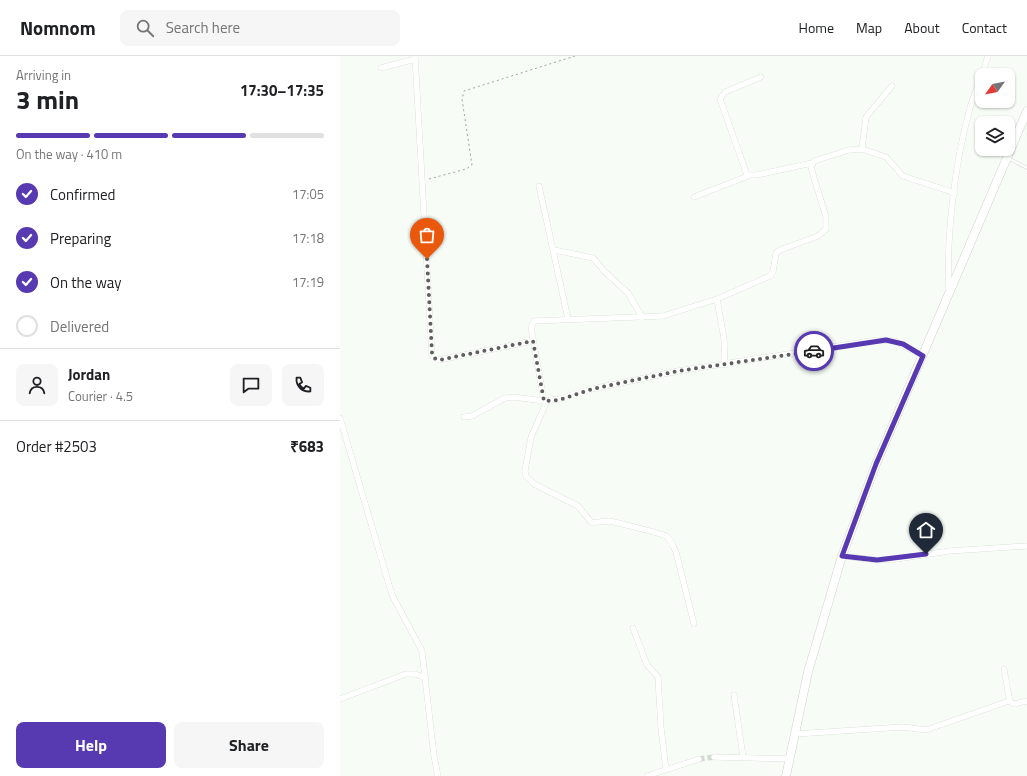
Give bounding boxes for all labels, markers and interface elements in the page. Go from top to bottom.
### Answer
search box [120,10,400,46]
text: Nomnom [20,13,96,42]
text: Search here [166,16,240,39]
icon: search [134,17,156,39]
text: Home [799,17,834,38]
text: Map [856,17,882,38]
text: About [904,17,940,38]
text: Contact [962,17,1007,38]
text: Arriving in [16,65,71,85]
north arrow [975,68,1015,108]
map controls [975,68,1015,156]
text: 17:30–17:35 [240,79,324,102]
text: 3 min [16,80,79,119]
button: layers [975,116,1015,156]
text: On the way · 410 m [16,144,122,164]
icon: check [16,183,38,205]
text: Confirmed [50,183,115,206]
text: 17:05 [292,184,324,204]
pin [410,218,444,259]
icon: bag [416,224,438,246]
icon: check [16,227,38,249]
text: Preparing [50,227,111,250]
text: 17:18 [292,228,324,248]
icon: check [16,271,38,293]
text: On the way [50,271,122,294]
text: 17:19 [292,272,324,292]
text: Delivered [50,315,109,338]
courier [794,331,834,371]
icon: car [803,340,825,362]
text: Jordan [68,363,110,386]
button: person [16,364,58,406]
button: chat [230,364,272,406]
button: phone [282,364,324,406]
text: Courier · 4.5 [68,386,133,406]
text: Order #2503 [16,435,97,458]
text: ₹683 [290,435,324,458]
pin [909,513,943,554]
icon: home [915,519,937,541]
button: Help [16,722,166,768]
button: Share [174,722,324,768]

